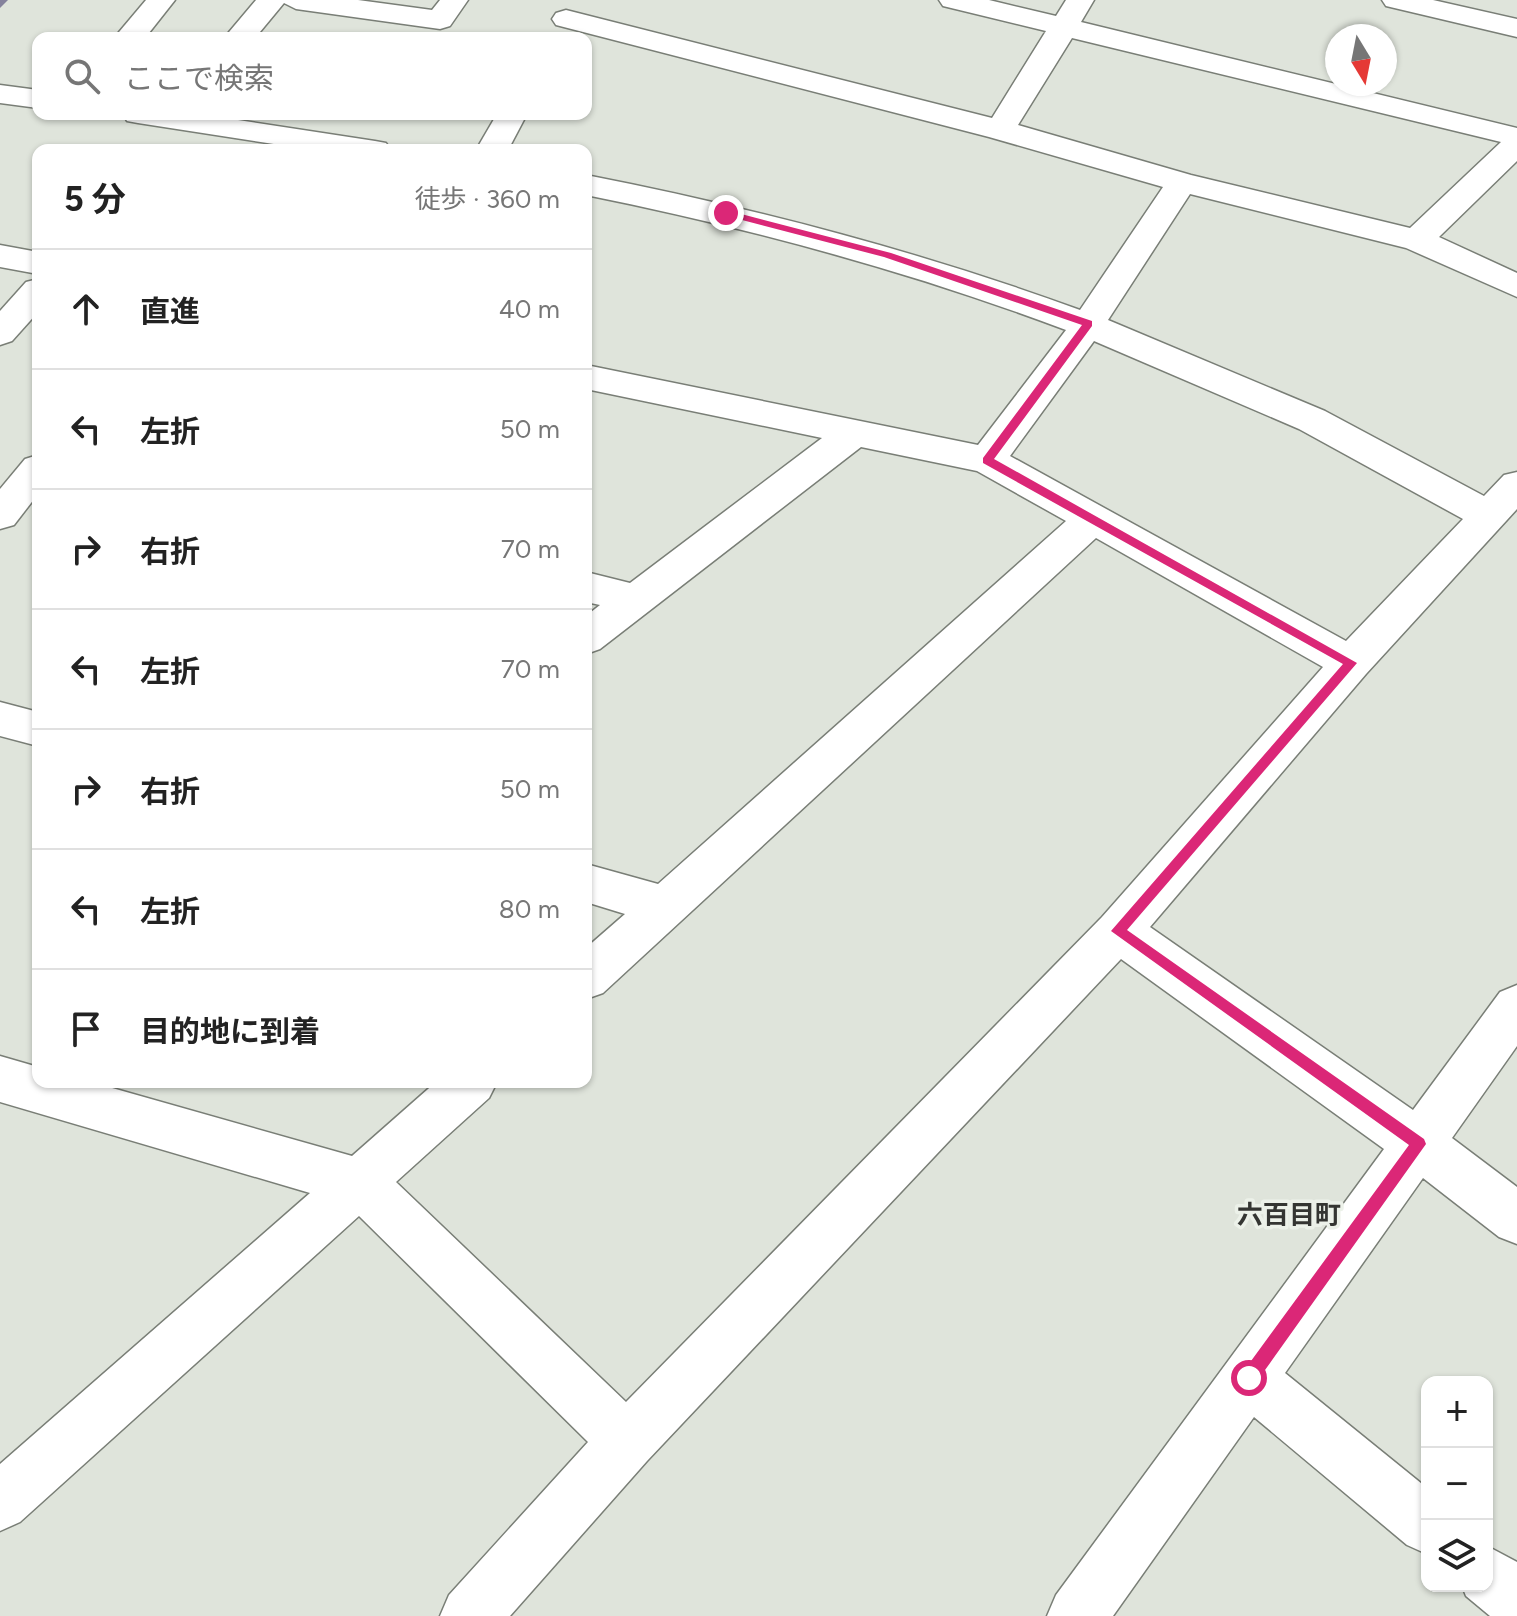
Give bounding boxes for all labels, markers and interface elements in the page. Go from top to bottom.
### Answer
north arrow [1325,24,1397,96]
search box [32,32,592,120]
icon: search [60,54,104,98]
text: ここで検索 [124,60,274,97]
text: 5 分 [64,179,126,220]
text: 徒歩 · 360 m [414,183,560,215]
route end [708,195,744,231]
icon: ahead [64,287,108,331]
text: 直進 [140,293,200,330]
text: 40 m [499,293,560,325]
icon: left [64,407,108,451]
text: 左折 [140,413,200,450]
text: 50 m [500,413,560,445]
icon: right [64,527,108,571]
text: 右折 [140,533,200,570]
text: 70 m [501,533,560,565]
icon: left [64,647,108,691]
text: 左折 [140,653,200,690]
text: 70 m [501,653,560,685]
icon: right [64,767,108,811]
text: 右折 [140,773,200,810]
text: 50 m [500,773,560,805]
icon: left [64,887,108,931]
text: 左折 [140,893,200,930]
text: 80 m [499,893,560,925]
icon: arrive [64,1007,108,1051]
text: 目的地に到着 [140,1013,320,1050]
district label: 六百目町 [1237,1199,1341,1231]
route start [1231,1360,1267,1396]
map controls [1421,1376,1493,1592]
button: + [1421,1376,1493,1448]
button: − [1421,1448,1493,1520]
button: layers [1421,1520,1493,1592]

